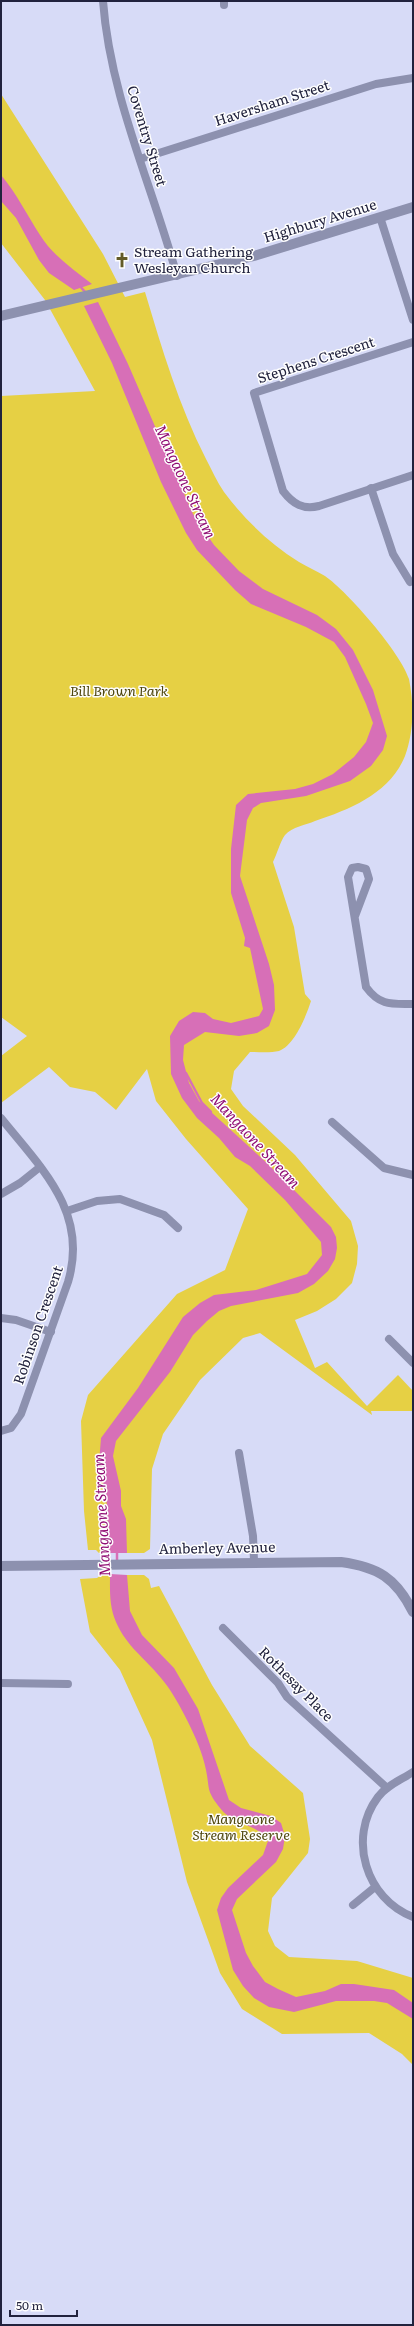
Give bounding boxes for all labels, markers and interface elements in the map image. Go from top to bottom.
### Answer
street label: Haversham Street [212,74,332,130]
street label: Coventry Street [123,83,173,189]
street label: Highbury Avenue [261,193,379,247]
place label: Stream Gathering Wesleyan Church [134,241,253,277]
church icon: Stream Gathering Wesleyan Church [113,251,131,269]
street label: Stephens Crescent [255,331,377,387]
water label: Mangaone Stream [150,421,223,542]
park label: Bill Brown Park [70,680,169,700]
water label: Mangaone Stream [206,1087,306,1193]
street label: Robinson Crescent [7,1262,67,1387]
water label: Mangaone Stream [86,1453,115,1577]
street label: Amberley Avenue [158,1536,276,1558]
street label: Rothesay Place [255,1641,339,1725]
park label: Mangaone Stream Reserve [192,1808,290,1844]
scale bar [10,2292,77,2318]
text: 50 m [16,2296,43,2314]

